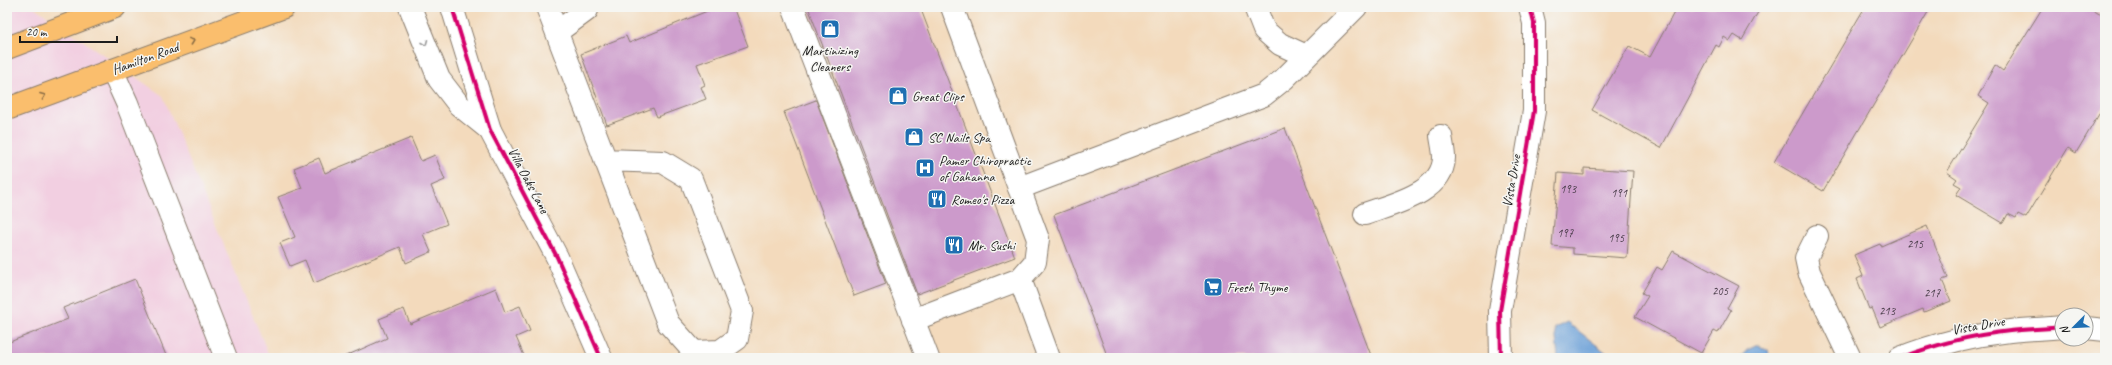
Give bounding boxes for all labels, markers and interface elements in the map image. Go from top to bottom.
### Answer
scale bar [20,18,117,44]
shop icon: Martinizing Cleaners [819,18,841,40]
text: 20 m [26,24,48,40]
one-way arrow [188,37,195,45]
street label: Hamilton Road [110,38,183,78]
one-way arrow [420,40,428,47]
place label: Martinizing Cleaners [802,42,859,75]
shop icon: Great Clips [887,85,909,107]
place label: Great Clips [912,88,965,105]
one-way arrow [40,92,47,100]
shop icon: SC Nails Spa [903,126,925,148]
place label: SC Nails Spa [928,129,991,146]
street label: Villa Oaks Lane [504,144,554,217]
place label: Pamer Chiropractic of Gahanna [939,152,1032,185]
street label: Vista Drive [1499,152,1525,209]
hospital icon: Pamer Chiropractic of Gahanna [914,157,936,179]
house number: 193 [1560,181,1578,197]
house number: 191 [1611,185,1628,201]
restaurant icon: Romeo's Pizza [926,188,948,210]
place label: Romeo's Pizza [951,191,1016,208]
house number: 197 [1557,225,1574,241]
house number: 195 [1608,230,1625,246]
restaurant icon: Mr. Sushi [943,234,965,256]
house number: 215 [1907,236,1924,252]
place label: Mr. Sushi [968,237,1017,254]
supermarket icon: Fresh Thyme [1202,276,1224,298]
place label: Fresh Thyme [1227,279,1289,296]
house number: 205 [1712,283,1729,299]
house number: 217 [1924,285,1941,301]
house number: 213 [1879,303,1897,319]
north arrow [2054,307,2094,347]
street label: Vista Drive [1951,312,2007,338]
text: N [2056,323,2073,337]

